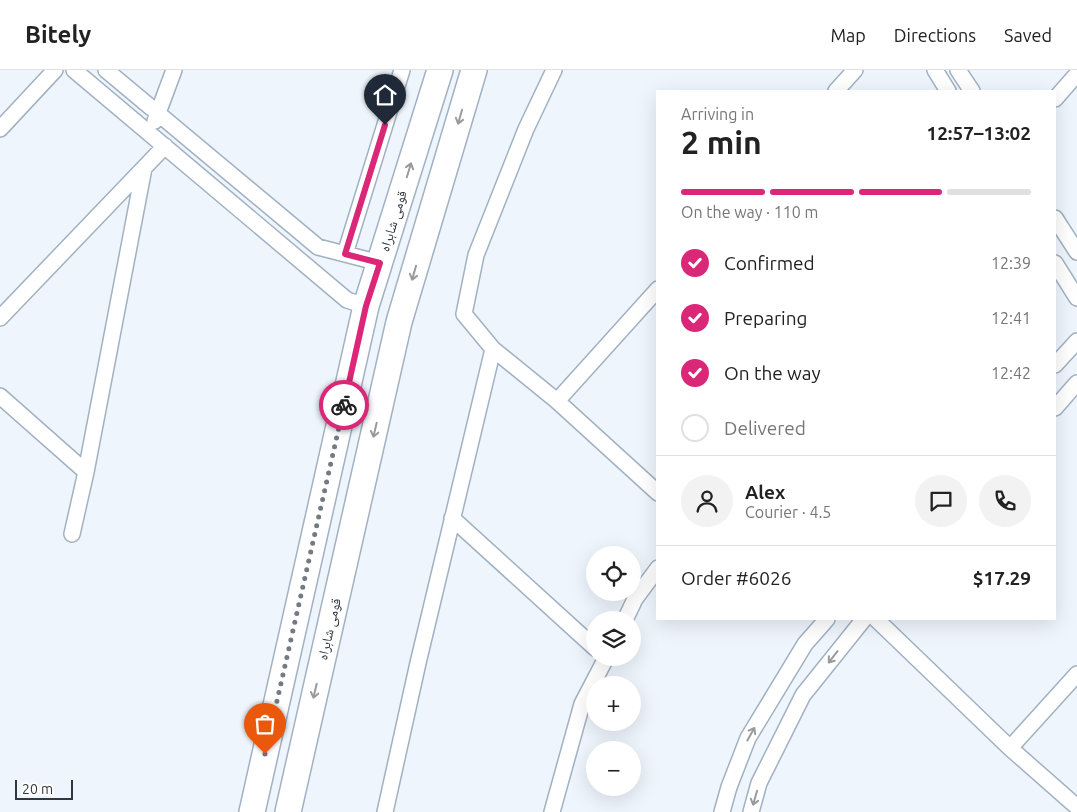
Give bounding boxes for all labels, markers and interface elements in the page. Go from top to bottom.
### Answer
text: Bitely [25,21,91,48]
text: Map [830,25,866,45]
text: Directions [894,25,976,45]
text: Saved [1004,25,1052,45]
pin [364,74,406,125]
icon: home [371,81,399,109]
text: Arriving in [681,105,754,123]
one-way arrow [455,108,465,124]
text: 12:57–13:02 [926,122,1031,144]
text: 2 min [681,124,762,160]
one-way arrow [405,163,414,178]
street label: قومی شاہراہ [376,188,411,254]
text: On the way · 110 m [681,203,818,221]
icon: check [681,249,709,277]
text: Confirmed [724,252,815,274]
text: 12:39 [991,254,1031,272]
one-way arrow [408,264,418,280]
icon: check [681,304,709,332]
text: Preparing [724,307,808,329]
text: 12:41 [991,309,1031,327]
icon: check [681,359,709,387]
text: On the way [724,362,821,384]
text: 12:42 [991,364,1031,382]
courier [319,380,369,430]
icon: bike [330,391,358,419]
text: Delivered [724,417,806,439]
one-way arrow [370,422,379,438]
button: person [681,475,733,527]
button: chat [915,475,967,527]
button: phone [979,475,1031,527]
text: Alex [745,481,785,503]
text: Courier · 4.5 [745,503,831,521]
map controls [586,546,641,796]
button: locate [586,546,641,601]
text: Order #6026 [681,567,791,589]
text: $17.29 [973,567,1031,589]
street label: قومی شاہراہ [314,596,345,662]
button: layers [586,611,641,666]
one-way arrow [828,650,839,663]
button: + [586,676,641,731]
one-way arrow [310,682,319,698]
pin [244,703,286,754]
icon: bag [251,710,279,738]
one-way arrow [746,726,756,741]
button: − [586,741,641,796]
scale bar [15,777,72,800]
text: 20 m [22,781,53,797]
one-way arrow [750,789,759,805]

